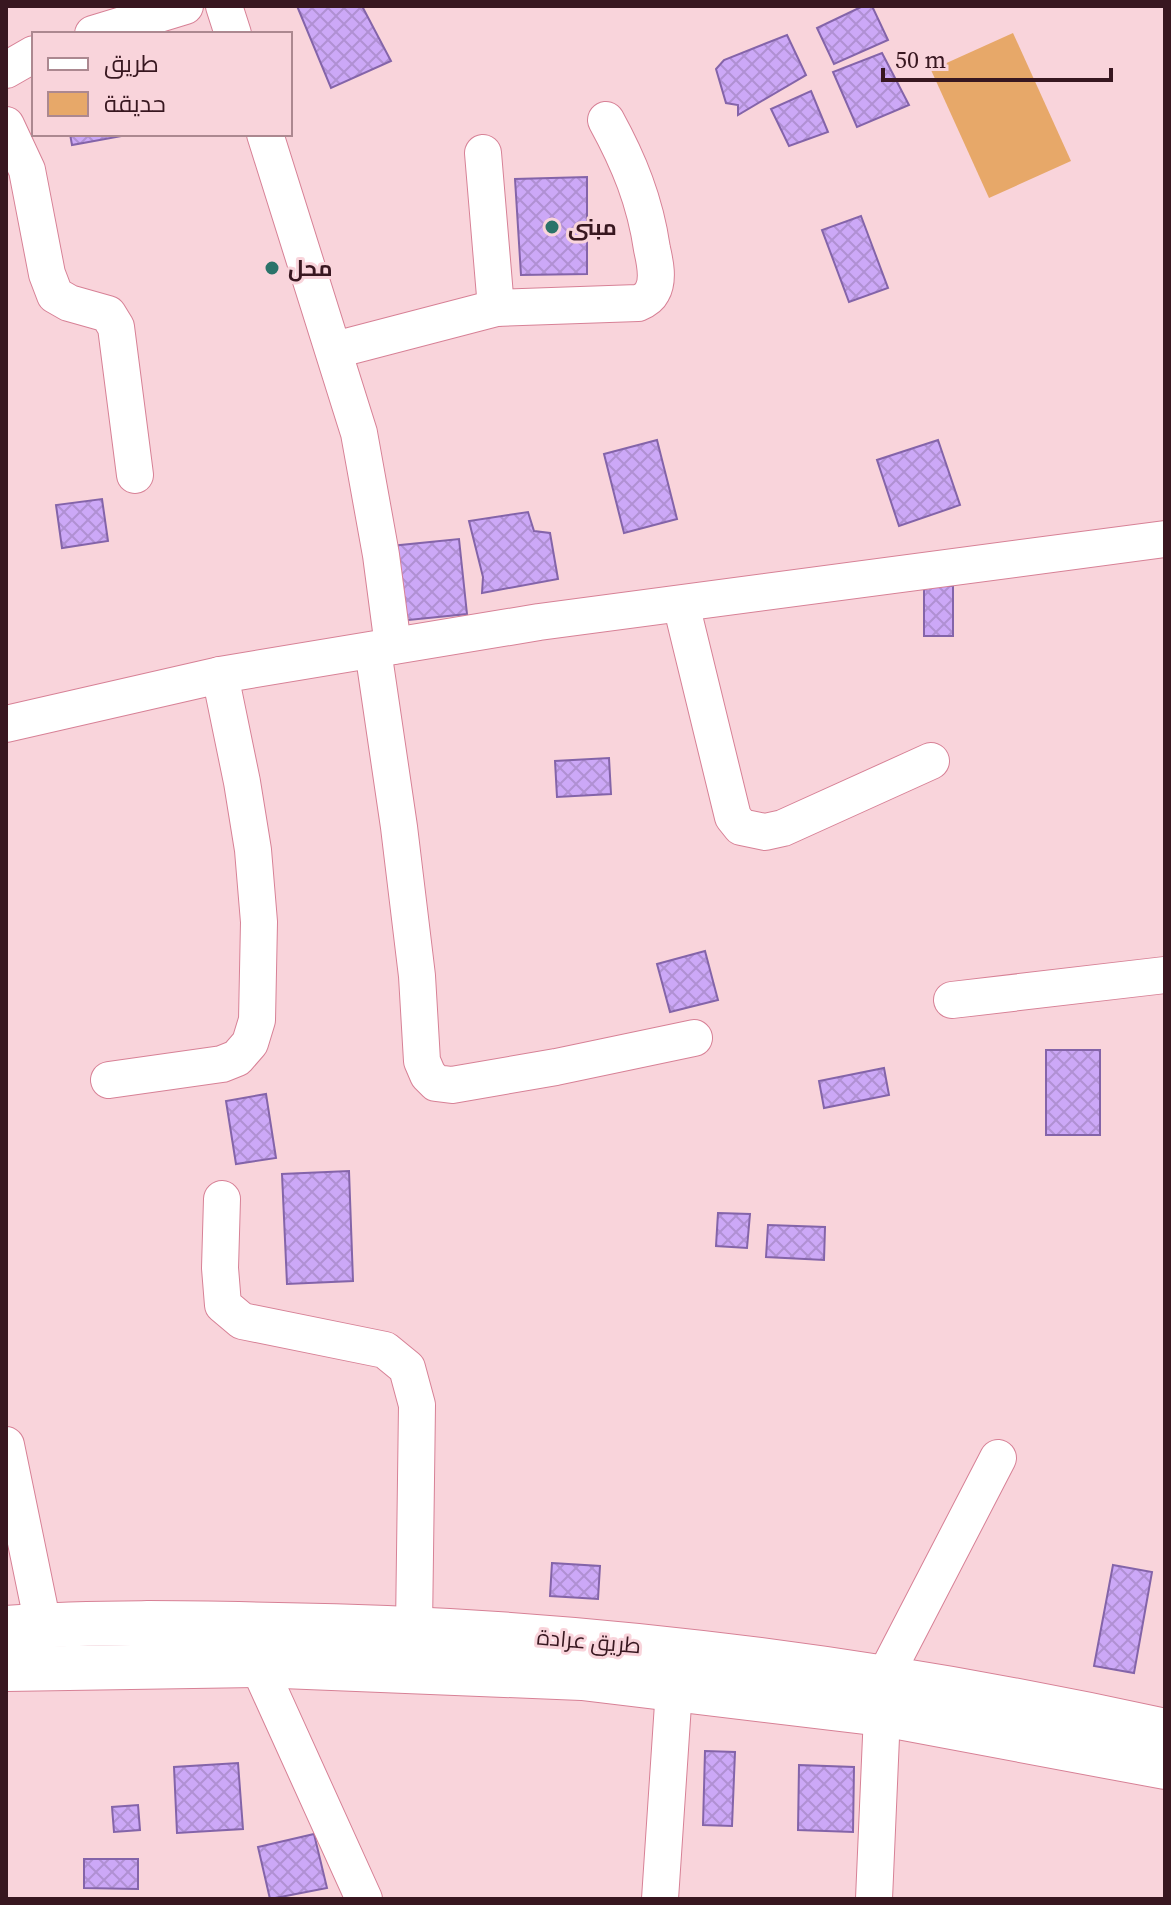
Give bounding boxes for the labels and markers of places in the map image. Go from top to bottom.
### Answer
place label: مبنى [568,212,617,242]
marker: مبنى [543,218,561,236]
place label: محل [288,253,332,283]
marker: محل [263,259,281,277]

